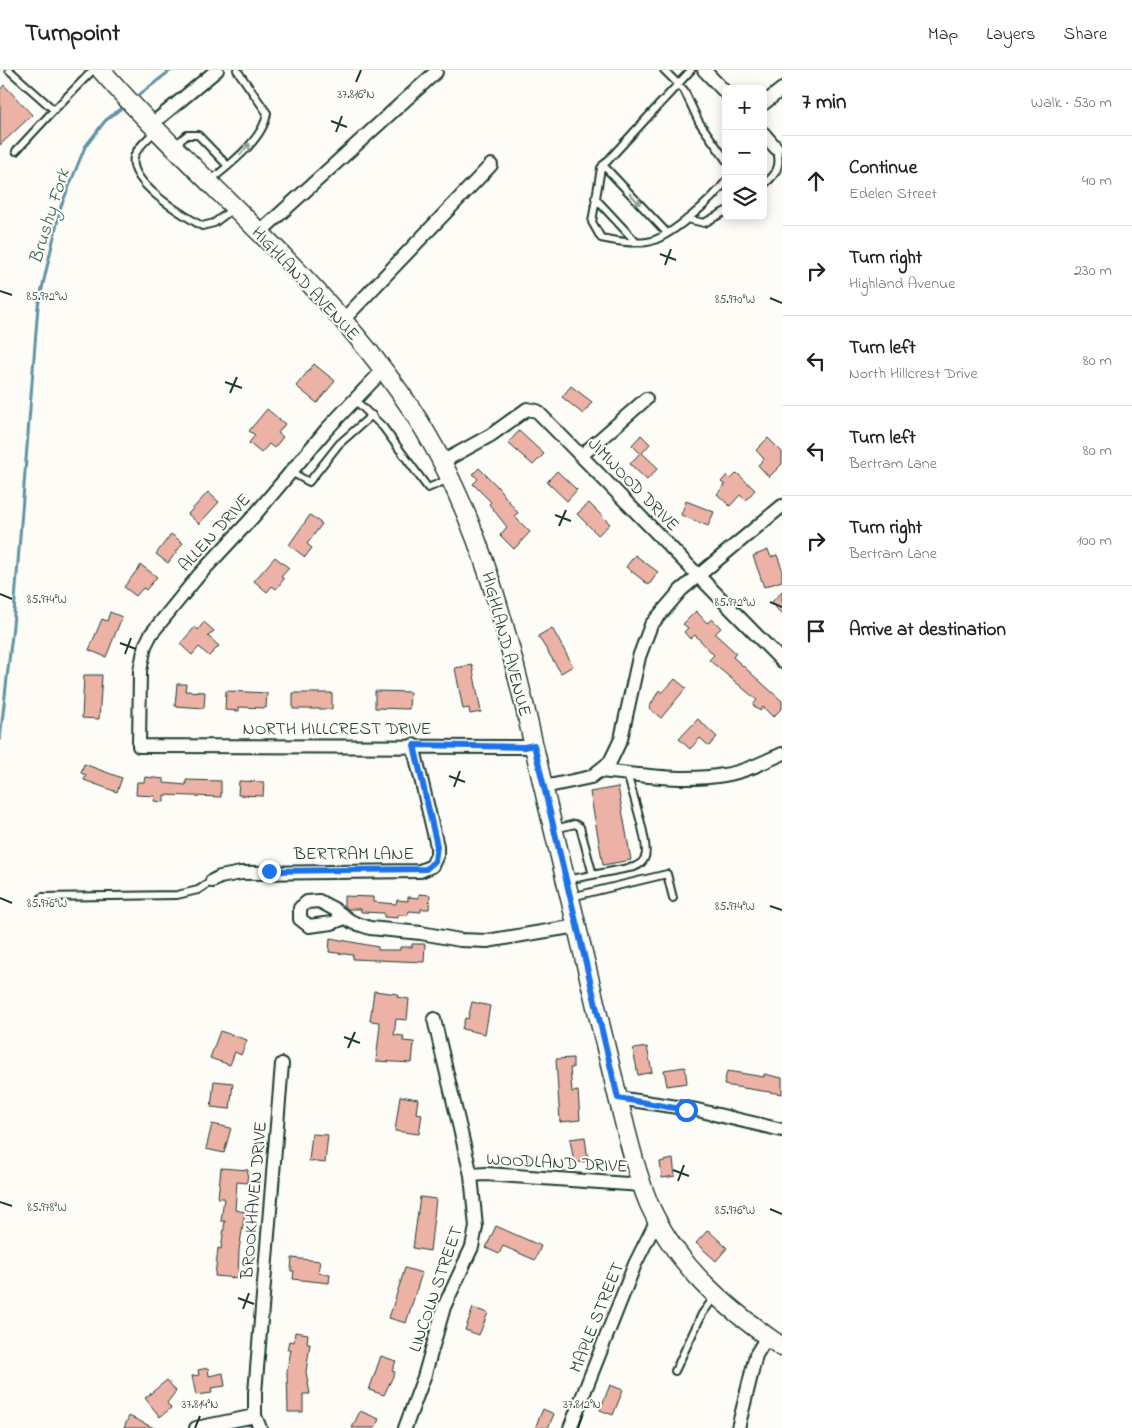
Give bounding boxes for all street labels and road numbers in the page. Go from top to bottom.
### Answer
street label: HIGHLAND AVENUE [244,221,365,348]
street label: JIMWOOD DRIVE [581,432,684,539]
street label: ALLEN DRIVE [173,488,258,578]
street label: HIGHLAND AVENUE [473,569,537,720]
street label: NORTH HILLCREST DRIVE [243,717,432,743]
street label: BERTRAM LANE [293,842,414,868]
street label: BROOKHAVEN DRIVE [235,1120,275,1281]
street label: WOODLAND DRIVE [486,1147,628,1181]
street label: LINCOLN STREET [403,1223,471,1356]
street label: MAPLE STREET [564,1258,632,1377]

